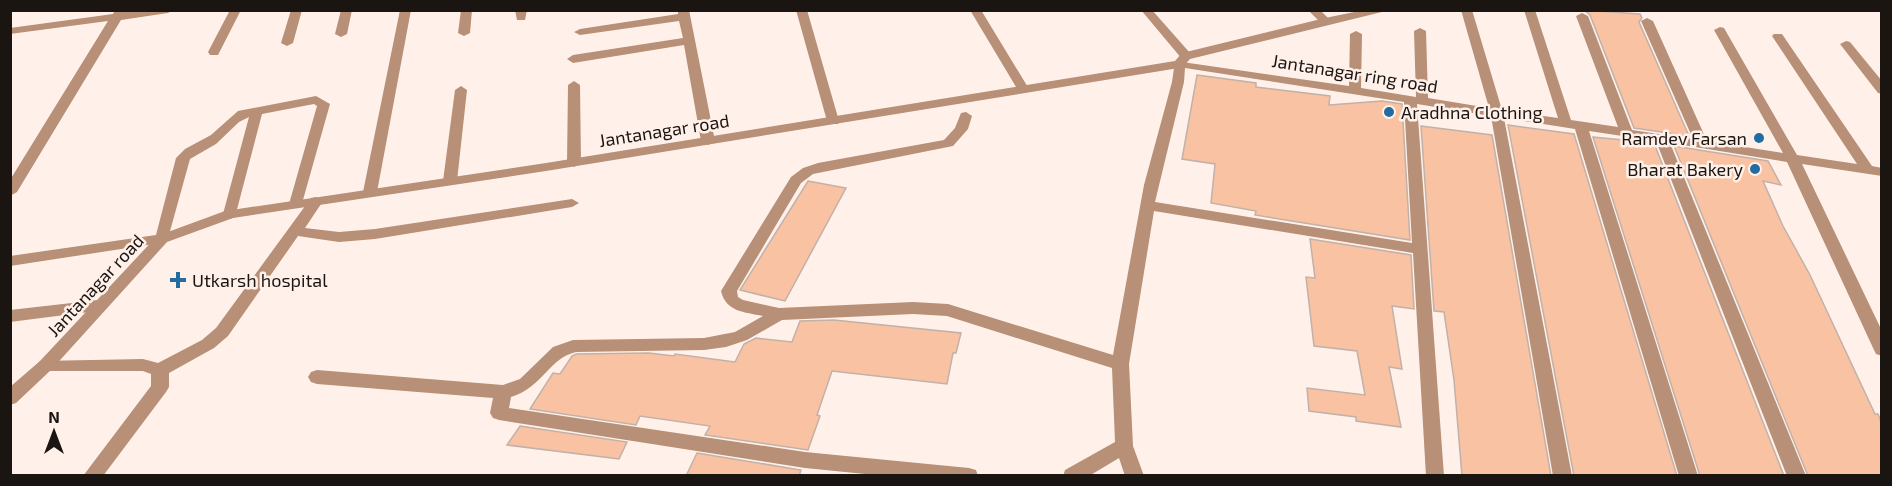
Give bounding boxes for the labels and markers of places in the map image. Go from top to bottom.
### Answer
place label: Aradhna Clothing [1401,101,1543,123]
marker: Aradhna Clothing [1382,105,1396,119]
place label: Ramdev Farsan [1621,127,1747,149]
marker: Ramdev Farsan [1752,131,1766,145]
place label: Bharat Bakery [1627,158,1743,180]
marker: Bharat Bakery [1748,162,1762,176]
place label: Utkarsh hospital [192,269,328,291]
marker: Utkarsh hospital [169,271,187,289]

